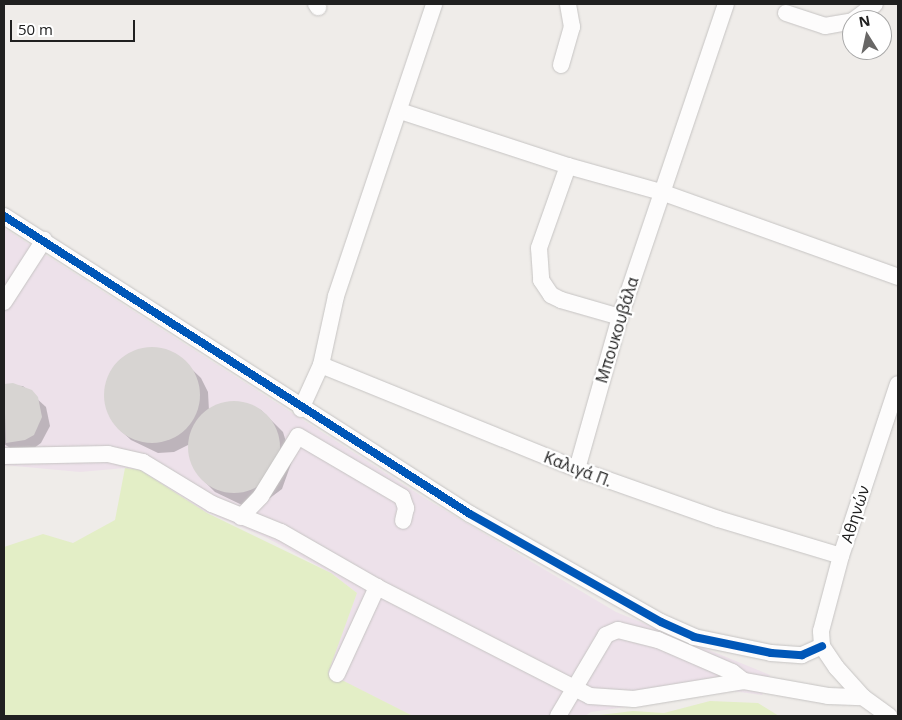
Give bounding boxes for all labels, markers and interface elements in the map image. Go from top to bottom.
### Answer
scale bar [12,10,138,42]
north arrow [842,10,892,60]
text: N [857,10,872,31]
text: 50 m [18,19,53,39]
street label: Μπουκουβάλα [592,275,642,385]
street label: Καλιγά Π. [541,447,615,491]
street label: Αθηνών [837,483,873,545]

